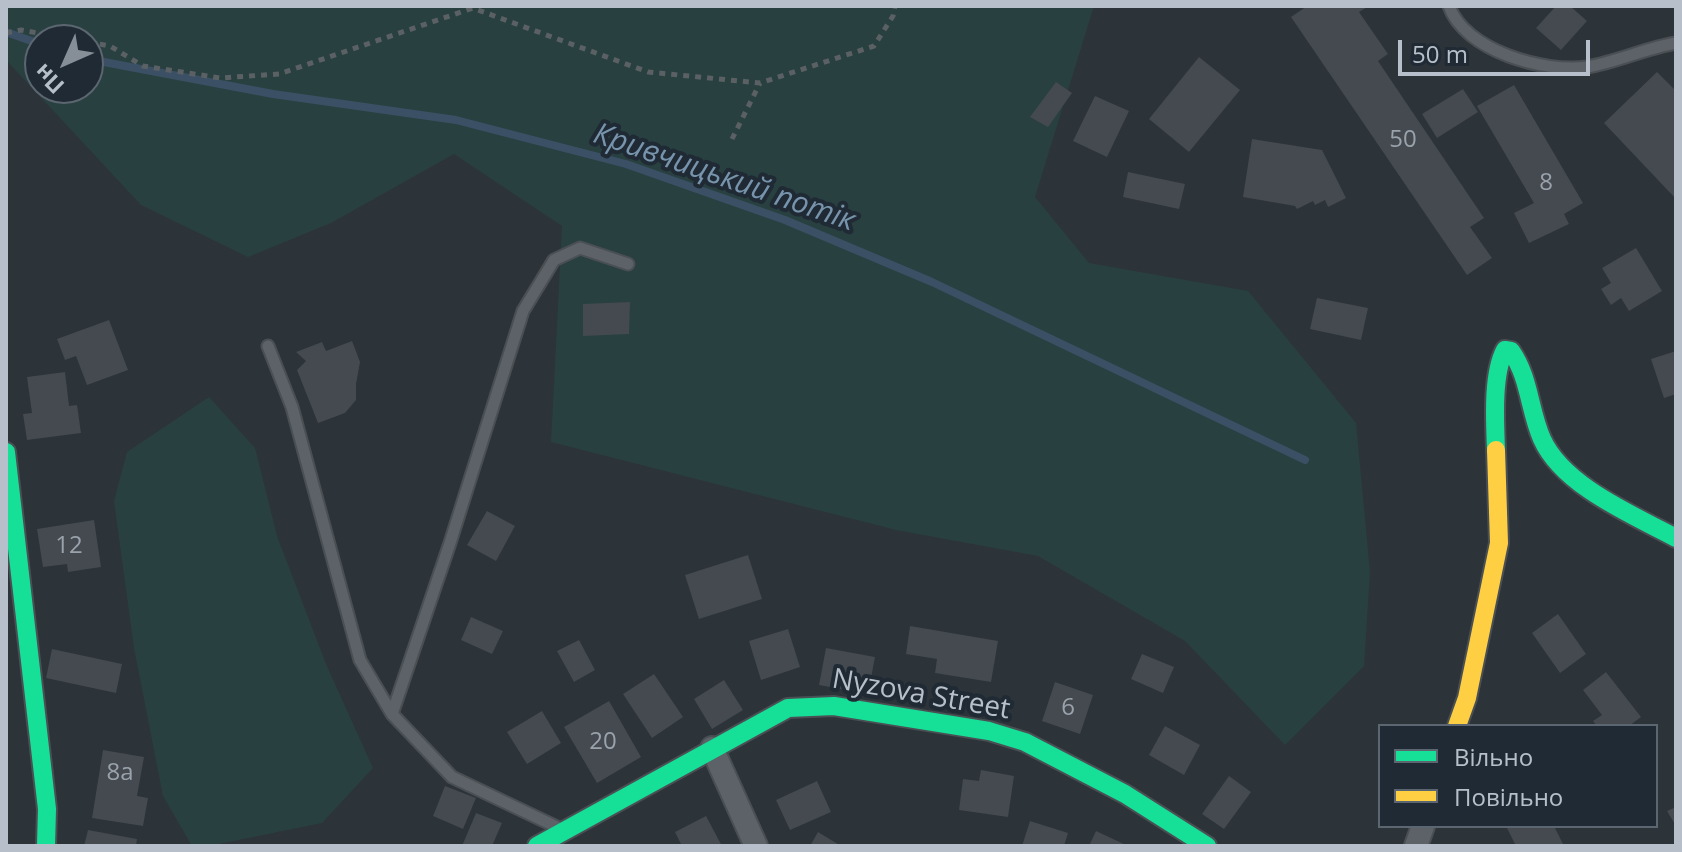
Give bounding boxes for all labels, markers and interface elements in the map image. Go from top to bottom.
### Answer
north arrow [24,24,104,104]
scale bar [1402,24,1594,74]
text: 50 m [1412,37,1468,70]
text: Пн [27,58,70,101]
water label: Кривчицький потік [589,116,859,240]
house number: 50 [1389,126,1417,154]
house number: 8 [1539,169,1553,197]
house number: 12 [55,532,83,560]
street label: Nyzova Street [829,663,1013,727]
house number: 6 [1061,694,1075,722]
legend [1378,724,1658,828]
house number: 20 [589,728,617,756]
text: Вільно [1454,740,1533,773]
house number: 8а [106,759,134,787]
text: Повільно [1454,780,1563,813]

